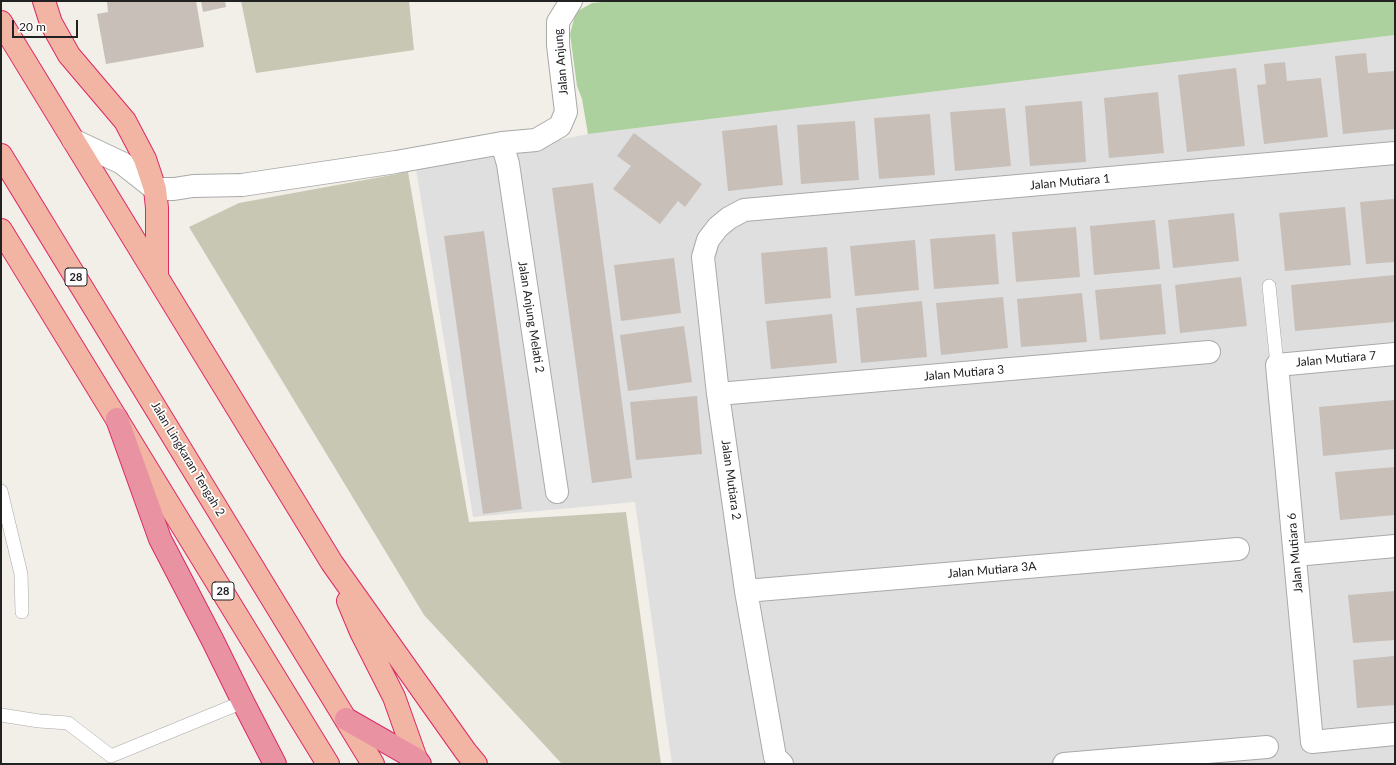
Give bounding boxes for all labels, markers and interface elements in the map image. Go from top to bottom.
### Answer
scale bar [14,12,80,38]
text: 20 m [19,19,46,34]
street label: Jalan Anjung [551,28,571,96]
street label: Jalan Mutiara 1 [1029,171,1111,193]
street label: Jalan Anjung Melati 2 [515,260,547,374]
road number: 28 [65,268,87,286]
street label: Jalan Mutiara 7 [1295,348,1377,370]
street label: Jalan Mutiara 3 [923,362,1005,384]
street label: Jalan Lingkaran Tengah 2 [148,399,228,519]
street label: Jalan Mutiara 2 [718,439,744,521]
street label: Jalan Mutiara 6 [1284,512,1306,594]
street label: Jalan Mutiara 3A [947,559,1037,581]
road number: 28 [212,582,234,600]

